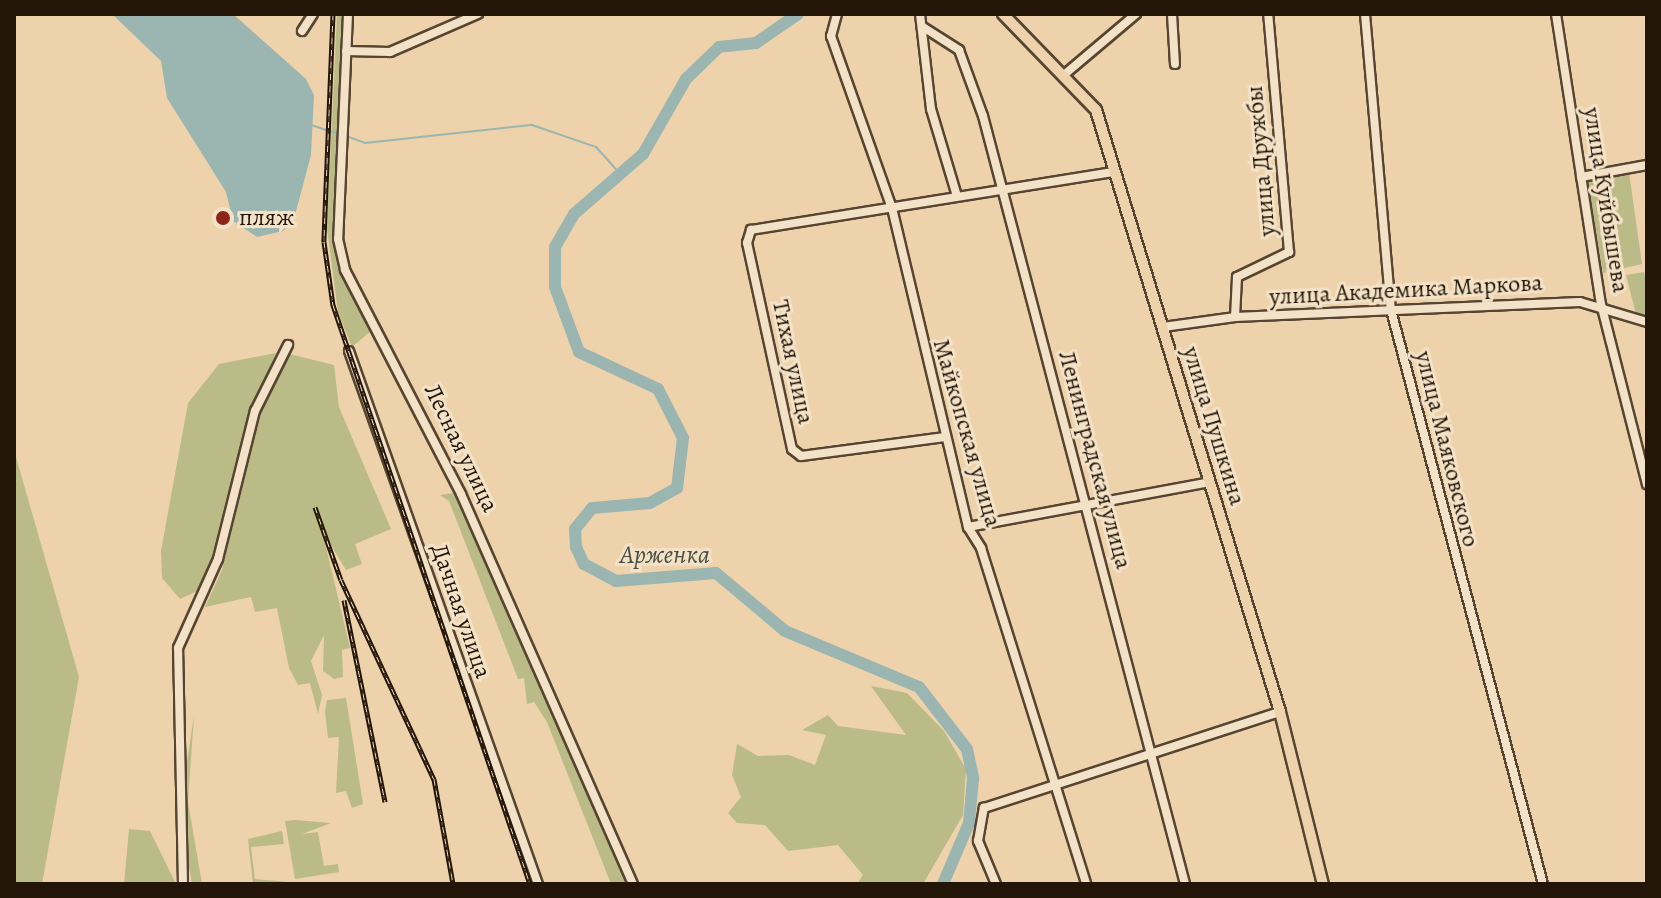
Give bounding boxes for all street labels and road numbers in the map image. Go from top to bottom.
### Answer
street label: улица Дружбы [1240,84,1282,238]
street label: улица Куйбышева [1577,105,1635,295]
street label: улица Академика Маркова [1269,268,1543,312]
street label: Тихая улица [766,297,820,427]
street label: Майкопская улица [926,336,1008,530]
street label: улица Пушкина [1176,343,1252,509]
street label: Ленинградская улица [1052,348,1138,572]
street label: улица Маяковского [1409,348,1485,550]
street label: Лесная улица [418,379,504,517]
street label: Дачная улица [425,540,497,682]

